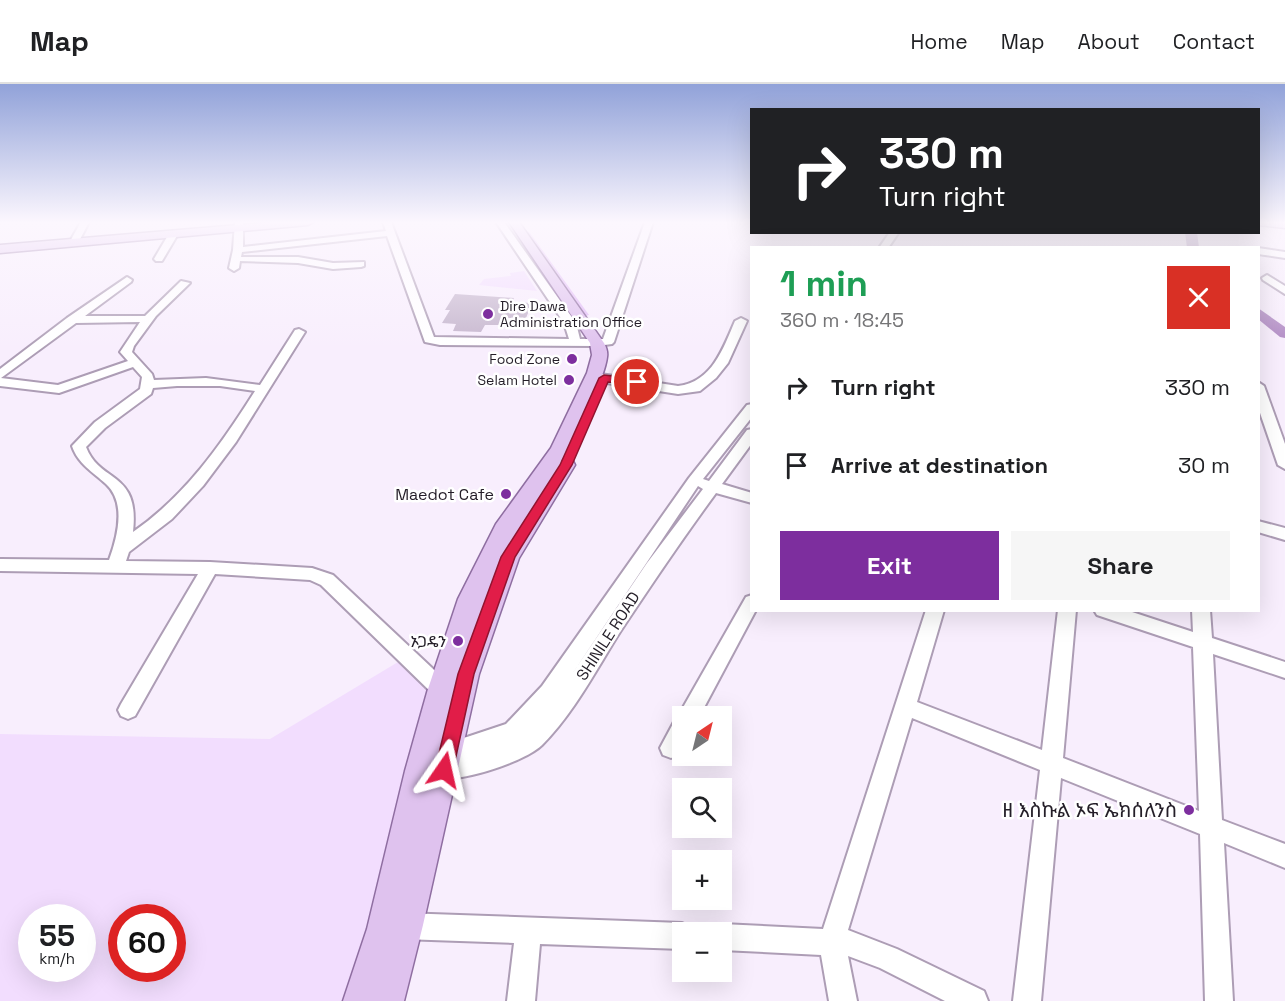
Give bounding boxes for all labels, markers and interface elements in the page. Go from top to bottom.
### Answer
text: Map [30,23,89,59]
text: Home [910,28,968,55]
text: Map [1001,28,1045,55]
text: About [1078,28,1140,55]
text: Contact [1173,28,1255,55]
text: 330 m [879,127,1004,180]
icon: right [780,132,858,210]
text: Turn right [879,179,1006,214]
text: 1 min [780,261,868,307]
button: close [1167,266,1230,329]
place label: Dire Dawa Administration Office [500,297,642,331]
marker: Dire Dawa Administration Office [481,307,495,321]
text: 360 m · 18:45 [780,307,904,333]
place label: Food Zone [489,350,560,368]
marker: Food Zone [565,352,579,366]
pin [611,356,662,407]
icon: arrive [620,365,653,398]
place label: Selam Hotel [478,371,557,389]
icon: right [780,371,813,404]
marker: Selam Hotel [562,373,576,387]
text: Turn right [831,373,936,401]
text: 330 m [1165,373,1230,401]
icon: arrive [780,449,813,482]
text: Arrive at destination [831,451,1048,479]
text: 30 m [1178,451,1230,479]
place label: Maedot Cafe [395,484,494,505]
marker: Maedot Cafe [499,487,513,501]
button: Exit [780,531,999,600]
button: Share [1011,531,1230,600]
street label: SHINILE ROAD [571,588,645,684]
place label: ኦጋዴን [410,631,446,652]
marker: ኦጋዴን [451,634,465,648]
north arrow [672,706,732,766]
map controls [672,706,732,982]
position arrow [412,738,476,802]
button: search [672,778,732,838]
place label: ዘ እስኩል ኦፍ ኤክሰለንስ [1002,797,1177,823]
marker: ዘ እስኩል ኦፍ ኤክሰለንስ [1182,803,1196,817]
button: + [672,850,732,910]
speed limit sign: 60 [108,904,186,982]
text: 55 [39,916,75,955]
button: − [672,922,732,982]
text: km/h [39,949,75,968]

